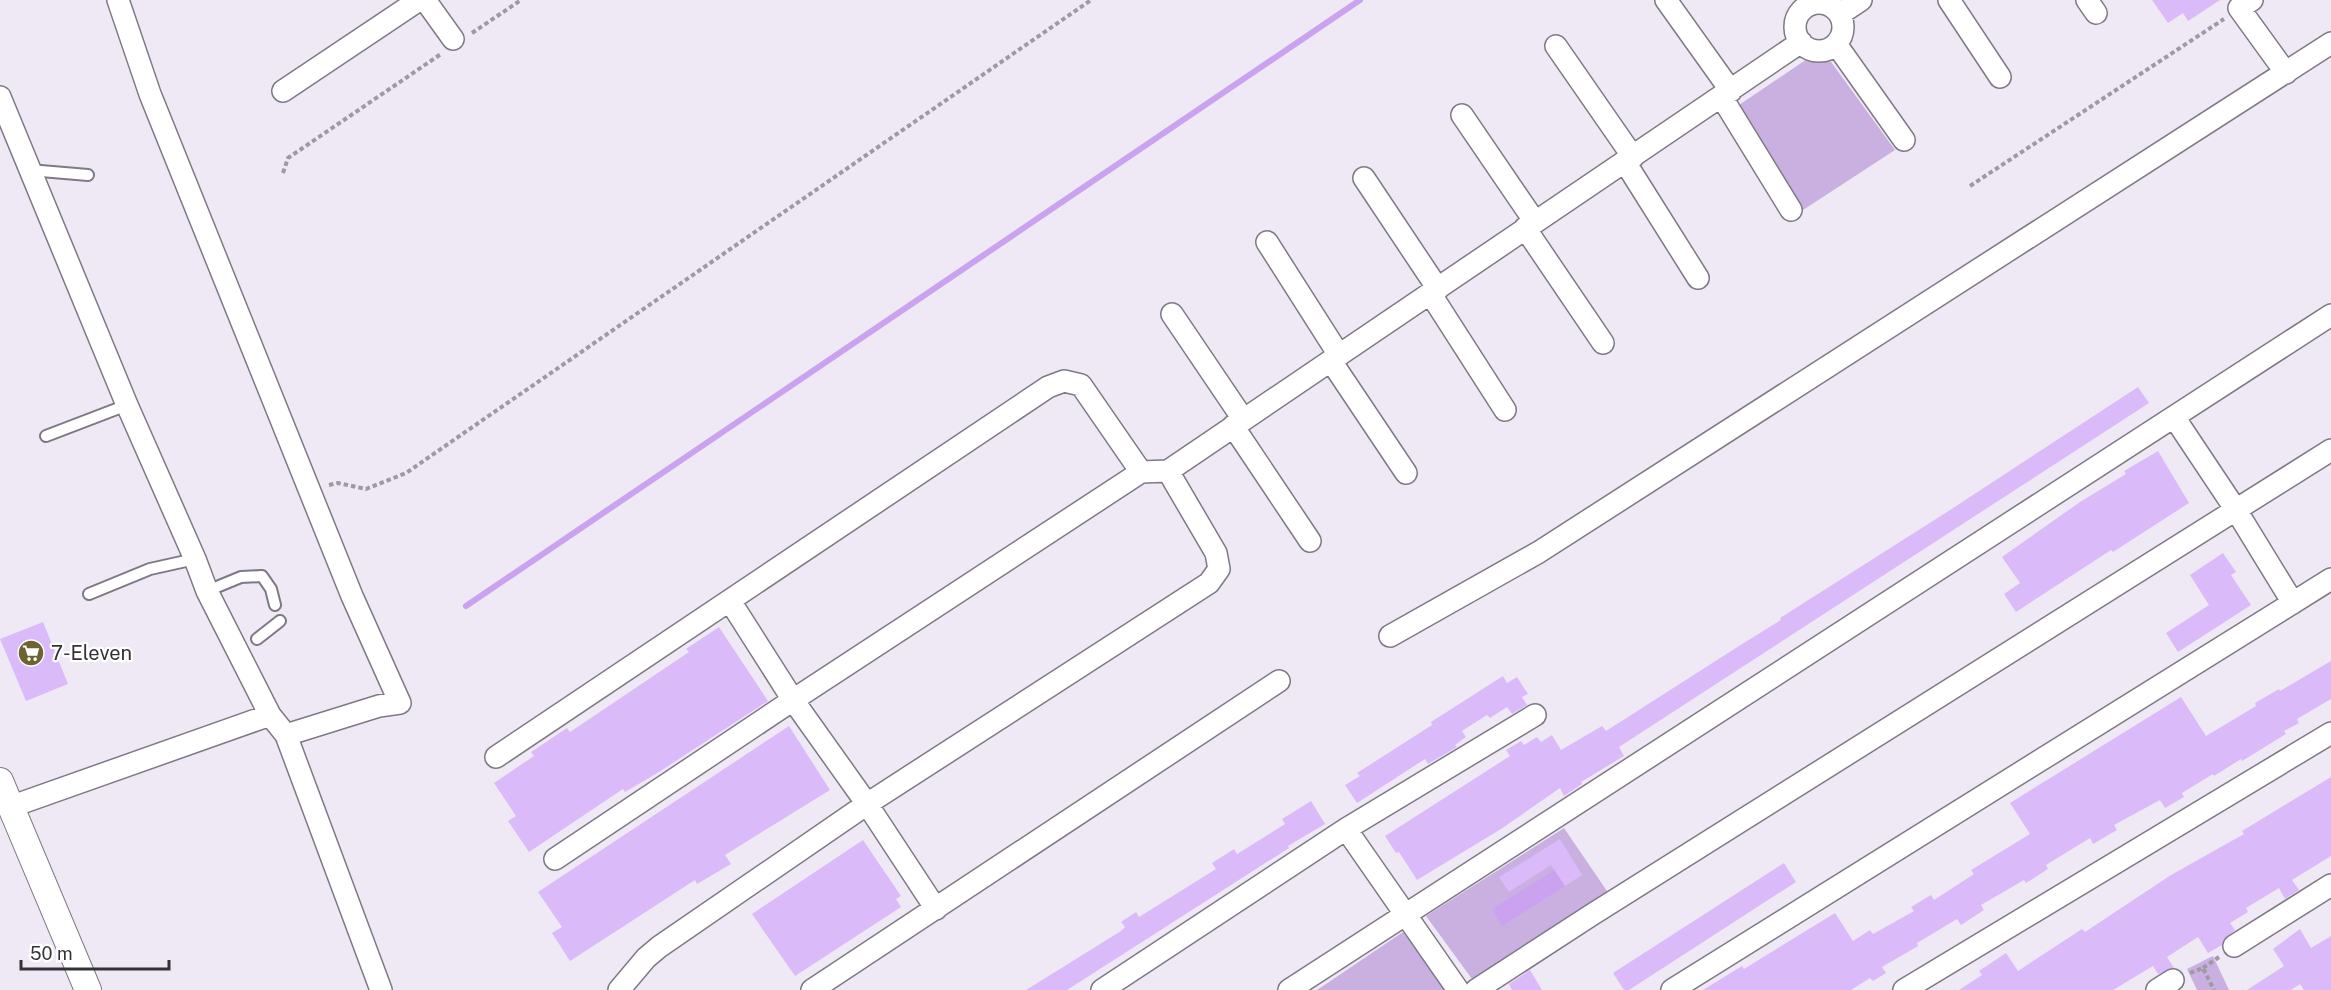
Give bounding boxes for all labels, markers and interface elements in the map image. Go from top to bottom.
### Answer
supermarket icon: 7-Eleven [16,638,46,668]
place label: 7-Eleven [51,641,132,665]
scale bar [21,933,170,971]
text: 50 m [30,943,73,964]

